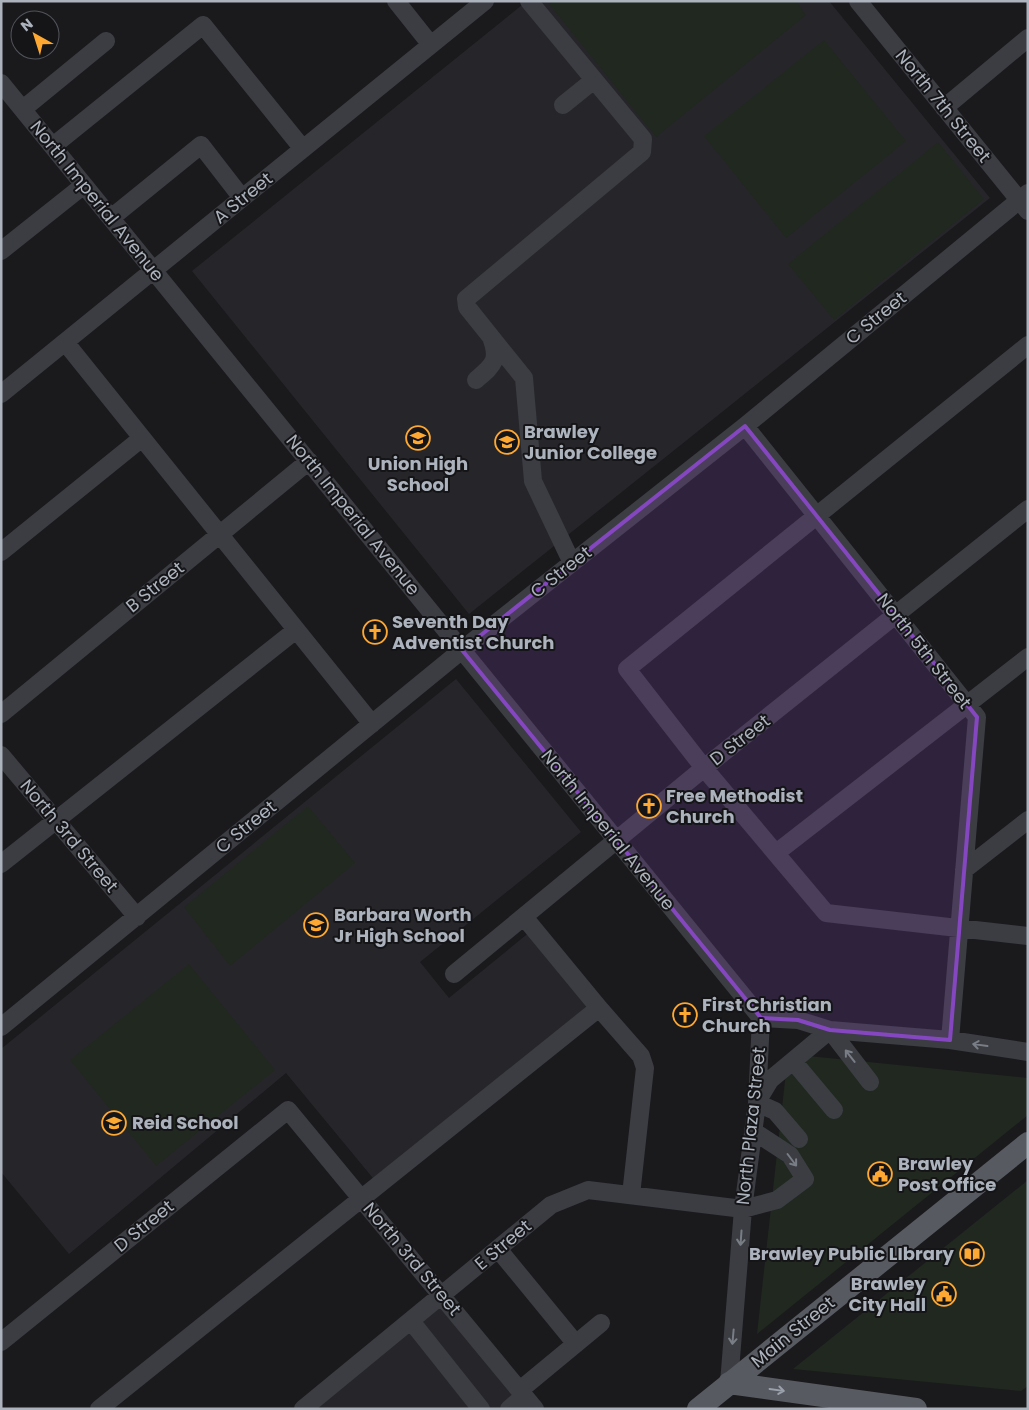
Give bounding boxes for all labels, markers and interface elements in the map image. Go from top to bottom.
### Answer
north arrow [10,10,60,60]
text: N [16,14,37,36]
street label: North 7th Street [890,44,997,168]
street label: North Imperial Avenue [25,115,170,286]
street label: A Street [208,166,278,229]
street label: C Street [840,285,911,350]
place label: Brawley Junior College [524,419,657,465]
school or university icon: Union High School [405,425,431,451]
street label: North Imperial Avenue [281,429,426,600]
school or university icon: Brawley Junior College [494,429,520,455]
place label: Union High School [368,451,468,497]
street label: C Street [525,540,597,603]
street label: B Street [120,555,189,618]
street label: North 5th Street [871,588,978,714]
place label: Seventh Day Adventist Church [392,609,554,655]
church icon: Seventh Day Adventist Church [362,619,388,645]
street label: D Street [704,708,775,771]
street label: North Imperial Avenue [536,744,681,915]
street label: North 3rd Street [15,774,124,898]
place label: Free Methodist Church [666,783,803,829]
church icon: Free Methodist Church [636,793,662,819]
street label: C Street [210,794,281,859]
place label: Barbara Worth Jr High School [334,902,472,948]
school or university icon: Barbara Worth Jr High School [303,912,329,938]
place label: First Christian Church [702,992,832,1038]
church icon: First Christian Church [672,1002,698,1028]
one-way arrow [972,1039,988,1049]
street label: North Plaza Street [730,1046,771,1206]
one-way arrow [845,1049,855,1063]
school or university icon: Reid School [101,1110,127,1136]
place label: Reid School [132,1110,239,1135]
place label: Brawley Post Office [898,1151,996,1197]
one-way arrow [787,1153,797,1167]
public building icon: Brawley Post Office [867,1161,893,1187]
street label: D Street [109,1194,179,1257]
street label: North 3rd Street [358,1197,467,1321]
street label: E Street [469,1214,536,1276]
one-way arrow [736,1230,745,1246]
place label: Brawley Public LIbrary [749,1241,955,1266]
library icon: Brawley Public LIbrary [959,1241,985,1267]
place label: Brawley City Hall [848,1271,927,1317]
public building icon: Brawley City Hall [931,1281,957,1307]
street label: Main Street [746,1290,840,1373]
one-way arrow [728,1329,738,1345]
one-way arrow [769,1385,785,1395]

